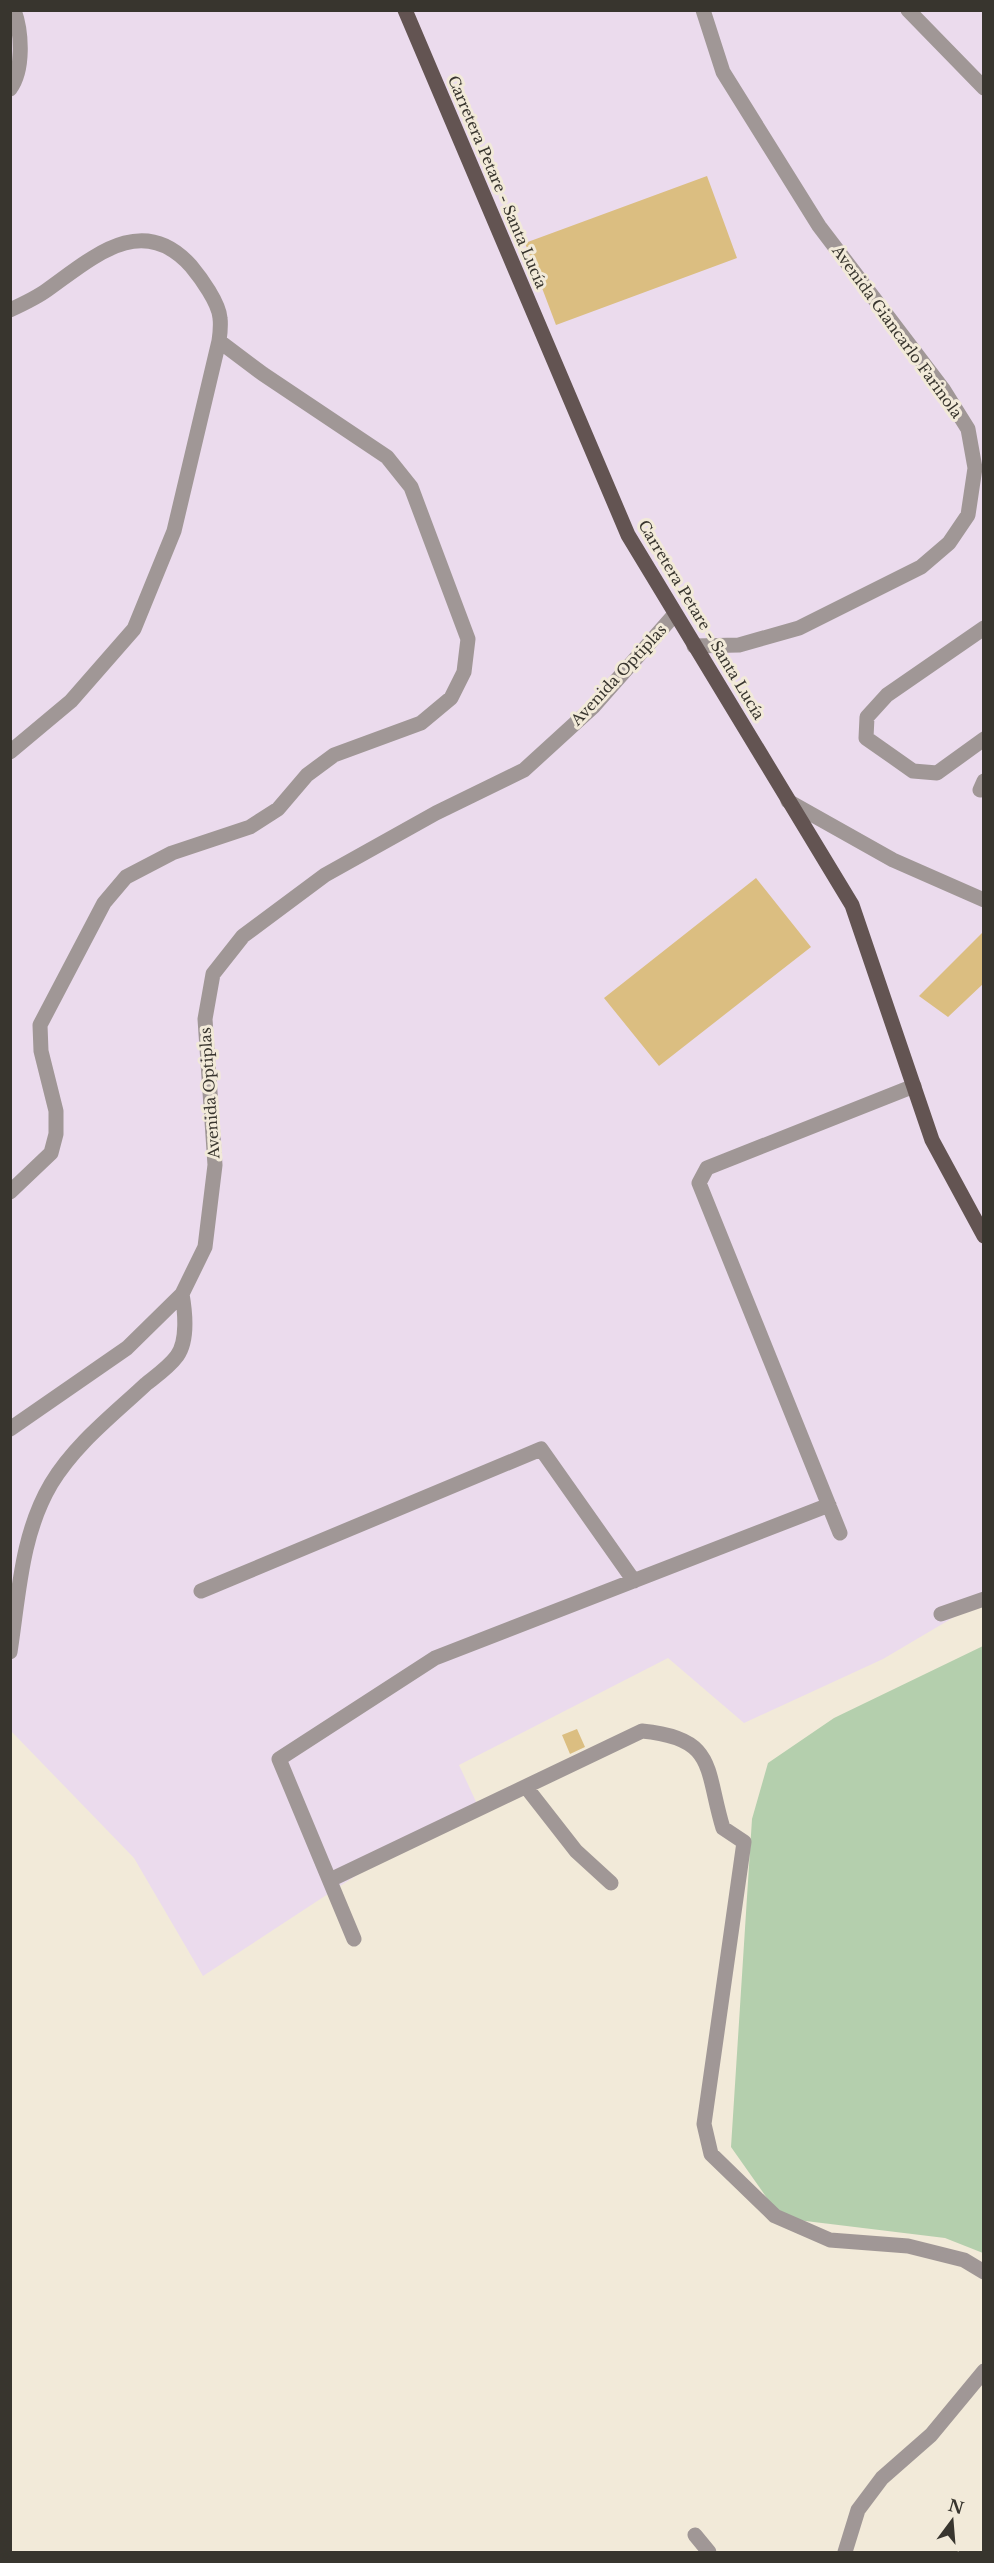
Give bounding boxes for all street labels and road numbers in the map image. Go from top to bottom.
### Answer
street label: Carretera Petare - Santa Lucía [444,73,551,292]
street label: Avenida Giancarlo Farinola [828,241,967,422]
street label: Carretera Petare - Santa Lucía [634,517,769,724]
street label: Avenida Optiplas [566,620,671,730]
street label: Avenida Optiplas [195,1027,224,1160]

